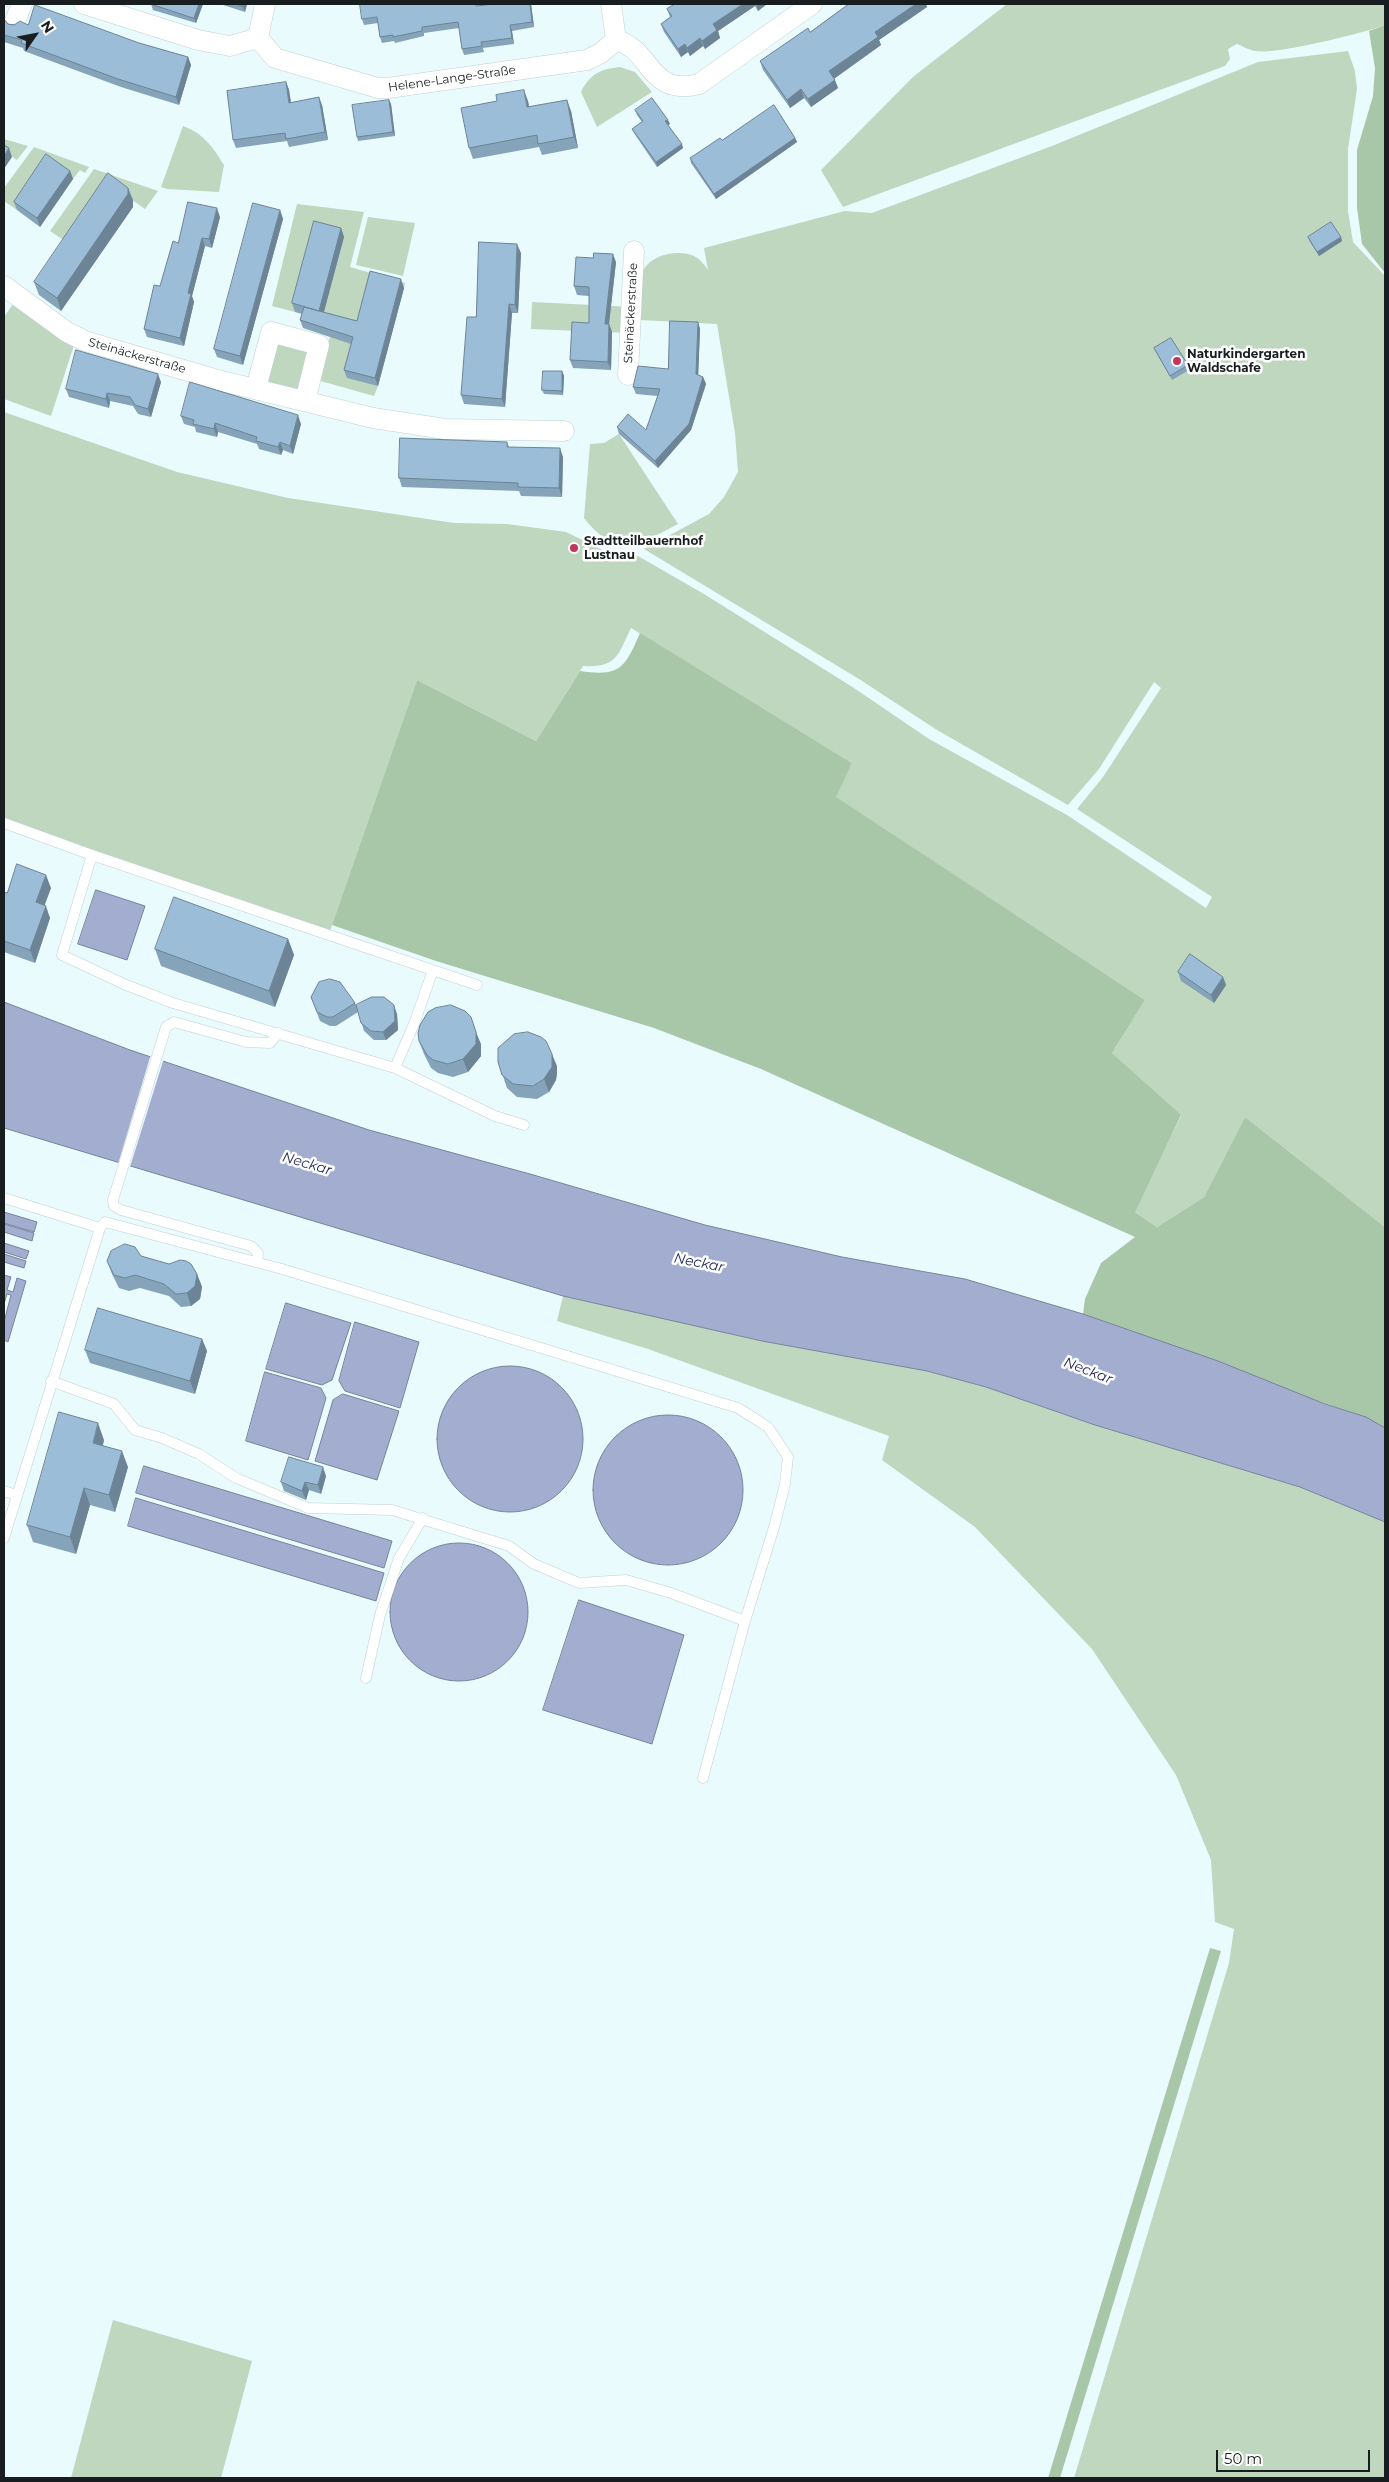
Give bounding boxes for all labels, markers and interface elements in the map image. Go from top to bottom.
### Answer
north arrow [10,10,60,60]
text: N [37,17,58,36]
street label: Helene-Lange-Straße [387,63,517,95]
street label: Steinäckerstraße [621,262,641,364]
street label: Steinäckerstraße [87,335,187,377]
place label: Naturkindergarten Waldschafe [1187,347,1305,375]
marker: Naturkindergarten Waldschafe [1171,355,1183,367]
place label: Stadtteilbauernhof Lustnau [584,534,703,562]
marker: Stadtteilbauernhof Lustnau [568,542,580,554]
water label: Neckar [280,1149,334,1179]
water label: Neckar [672,1250,726,1276]
water label: Neckar [1061,1354,1115,1388]
scale bar [1219,2440,1373,2472]
text: 50 m [1224,2449,1262,2468]

